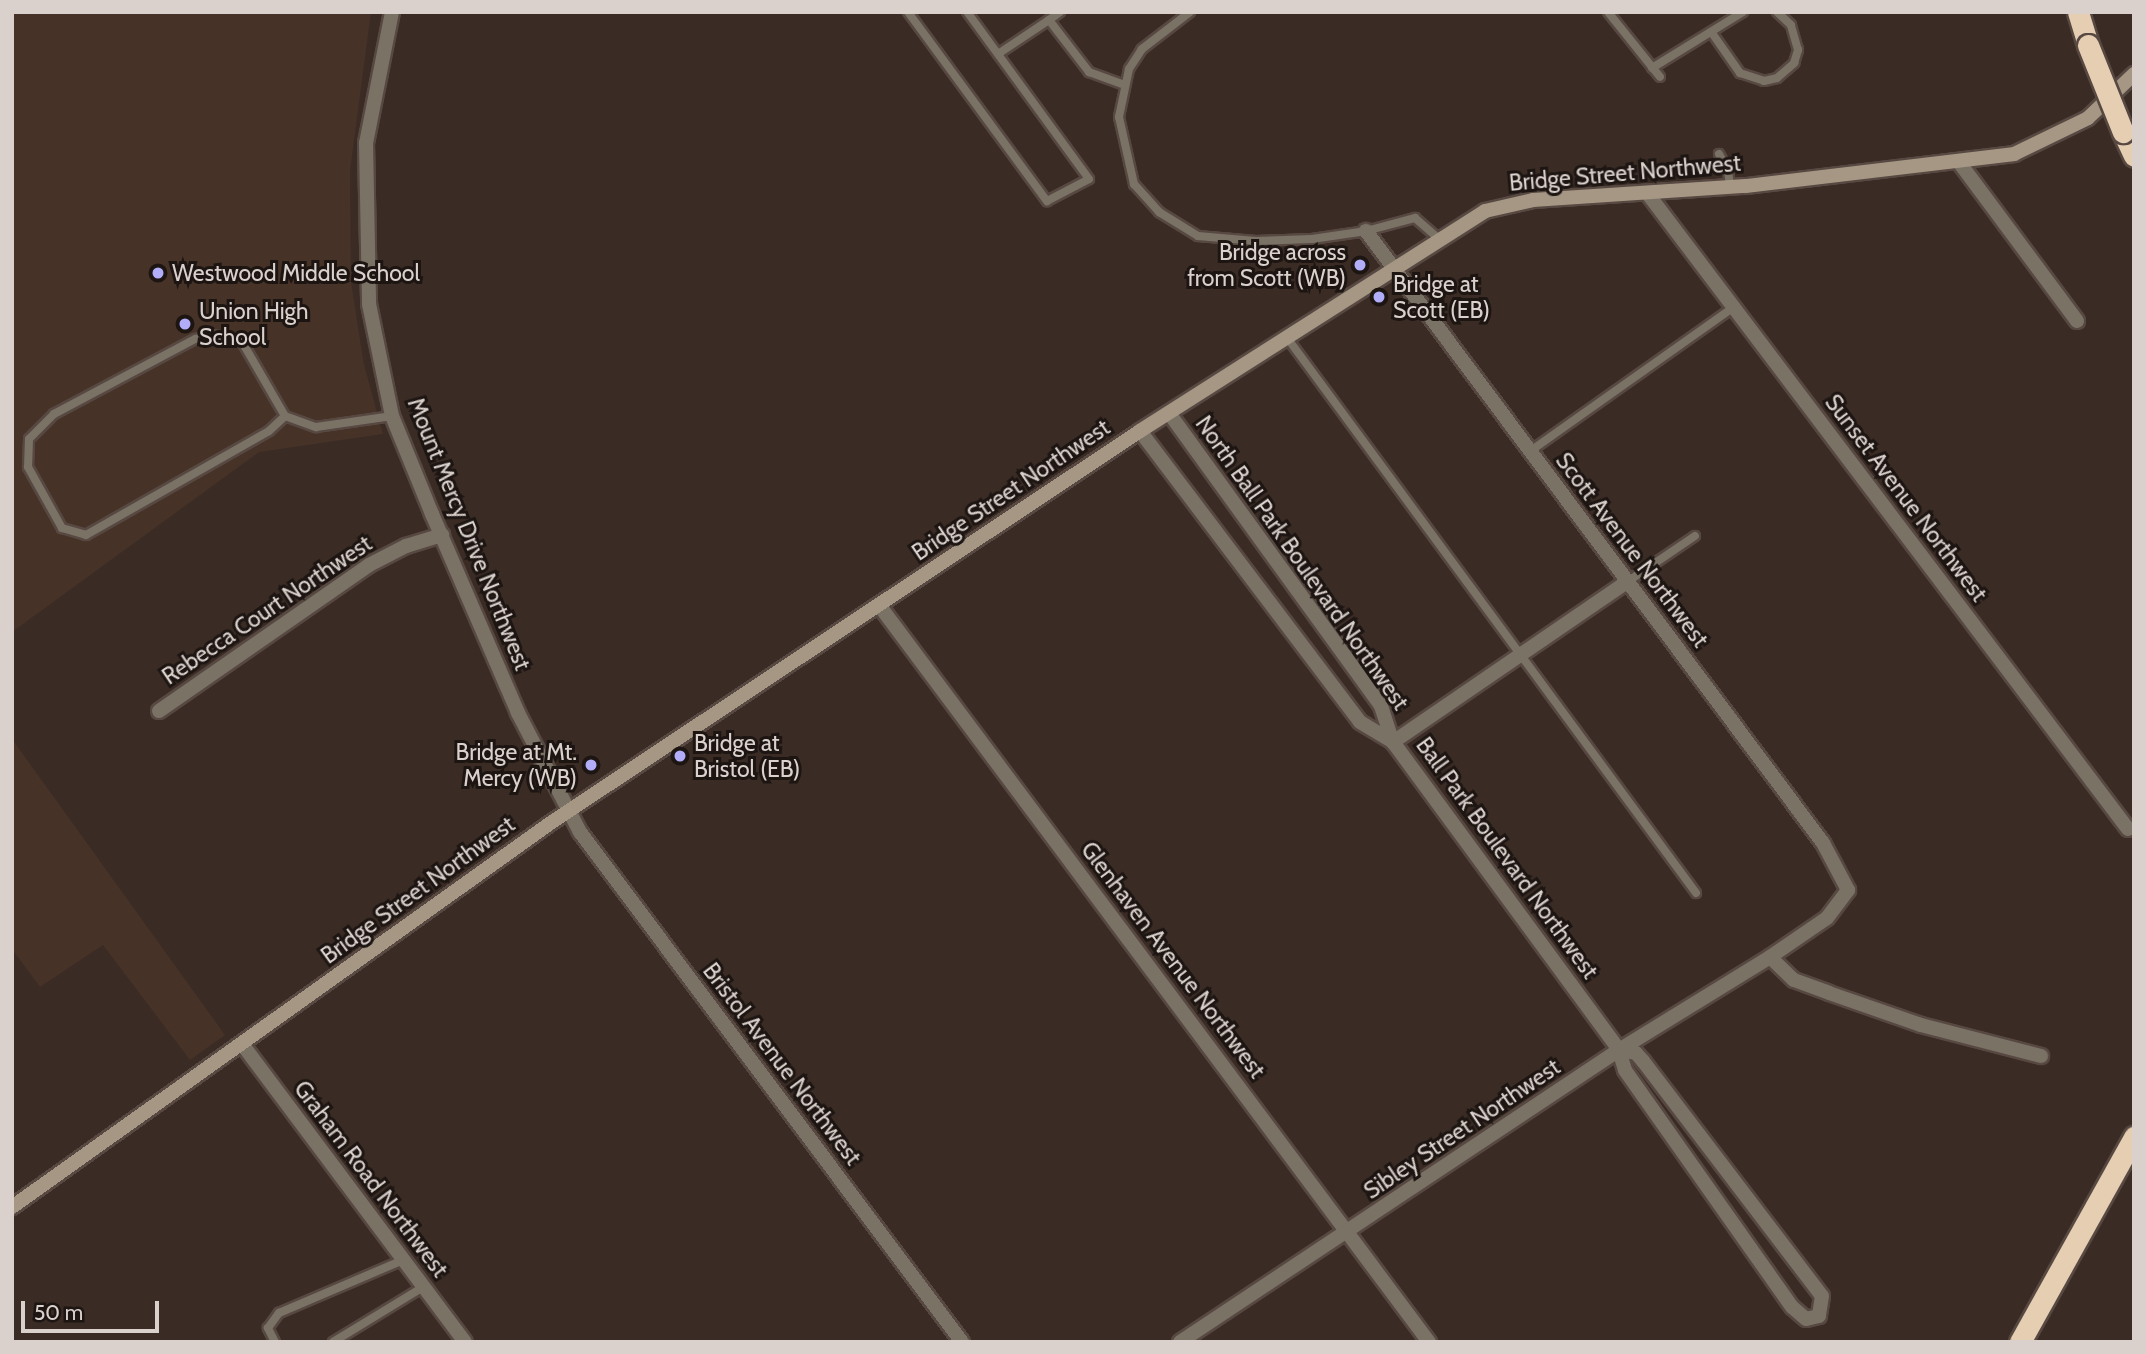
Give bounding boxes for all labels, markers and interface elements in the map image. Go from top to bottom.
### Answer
street label: Bridge Street Northwest [1508,149,1742,197]
place label: Bridge across from Scott (WB) [1187,238,1346,292]
marker: Bridge across from Scott (WB) [1352,257,1368,273]
place label: Westwood Middle School [172,259,420,287]
marker: Westwood Middle School [150,265,166,281]
place label: Bridge at Scott (EB) [1393,270,1490,324]
marker: Bridge at Scott (EB) [1371,289,1387,305]
place label: Union High School [199,297,309,351]
marker: Union High School [177,316,193,332]
street label: Sunset Avenue Northwest [1819,389,1993,607]
street label: Mount Mercy Drive Northwest [402,394,536,674]
street label: North Ball Park Boulevard Northwest [1190,411,1414,715]
street label: Bridge Street Northwest [907,414,1115,566]
street label: Scott Avenue Northwest [1550,447,1714,653]
street label: Rebecca Court Northwest [157,530,377,690]
place label: Bridge at Bristol (EB) [694,729,800,783]
street label: Ball Park Boulevard Northwest [1410,732,1604,984]
place label: Bridge at Mt. Mercy (WB) [456,738,577,792]
marker: Bridge at Bristol (EB) [672,748,688,764]
marker: Bridge at Mt. Mercy (WB) [583,757,599,773]
street label: Bridge Street Northwest [316,810,520,970]
street label: Glenhaven Avenue Northwest [1075,836,1271,1084]
street label: Bristol Avenue Northwest [697,958,867,1170]
street label: Sibley Street Northwest [1359,1053,1565,1205]
street label: Graham Road Northwest [288,1075,454,1283]
scale bar [24,1288,163,1332]
text: 50 m [34,1300,83,1325]

